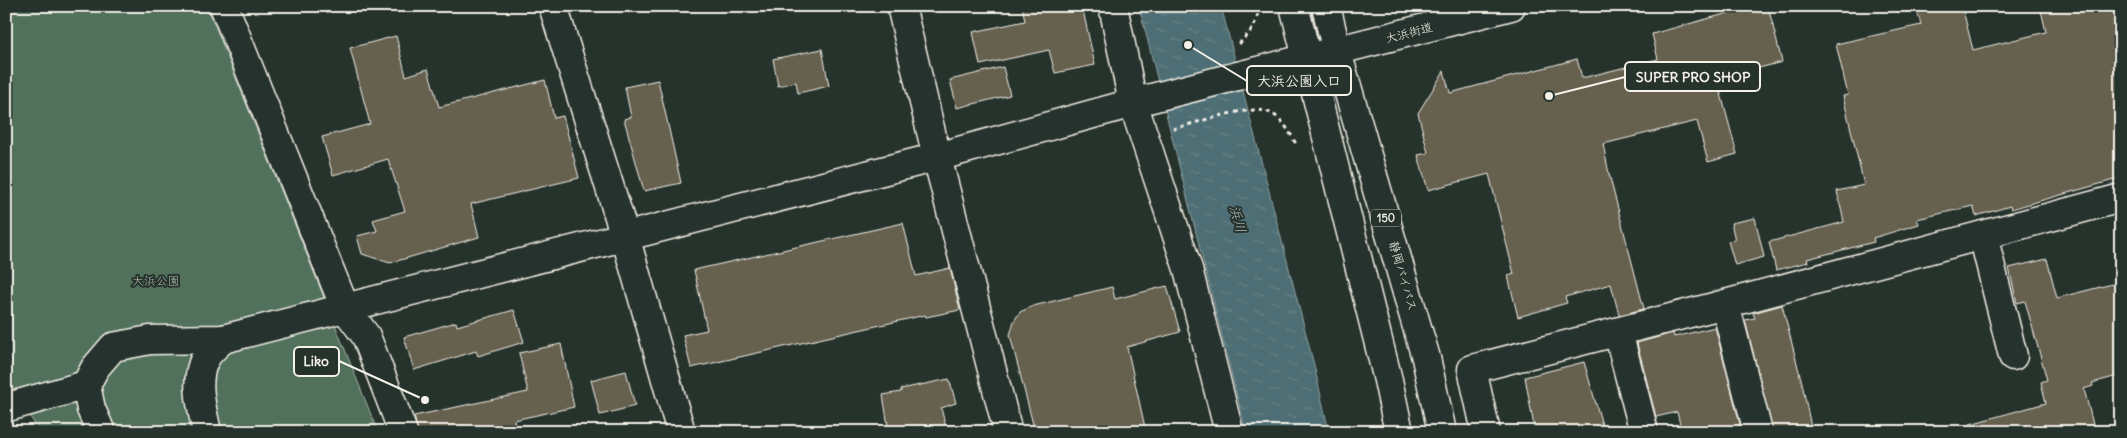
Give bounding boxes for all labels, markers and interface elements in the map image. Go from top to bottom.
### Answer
street label: 大浜街道 [1384,19,1434,46]
callout: SUPER PRO SHOP [1625,62,1760,91]
callout: 大浜公園入口 [1247,66,1351,95]
text: SUPER PRO SHOP [1636,68,1751,86]
text: 大浜公園入口 [1257,72,1341,90]
water label: 浜川 [1226,203,1250,235]
road number: 150 [1371,210,1401,227]
street label: 静岡バイパス [1386,239,1421,312]
park label: 大浜公園 [132,273,180,288]
callout: Liko [294,347,339,376]
text: Liko [303,352,329,370]

